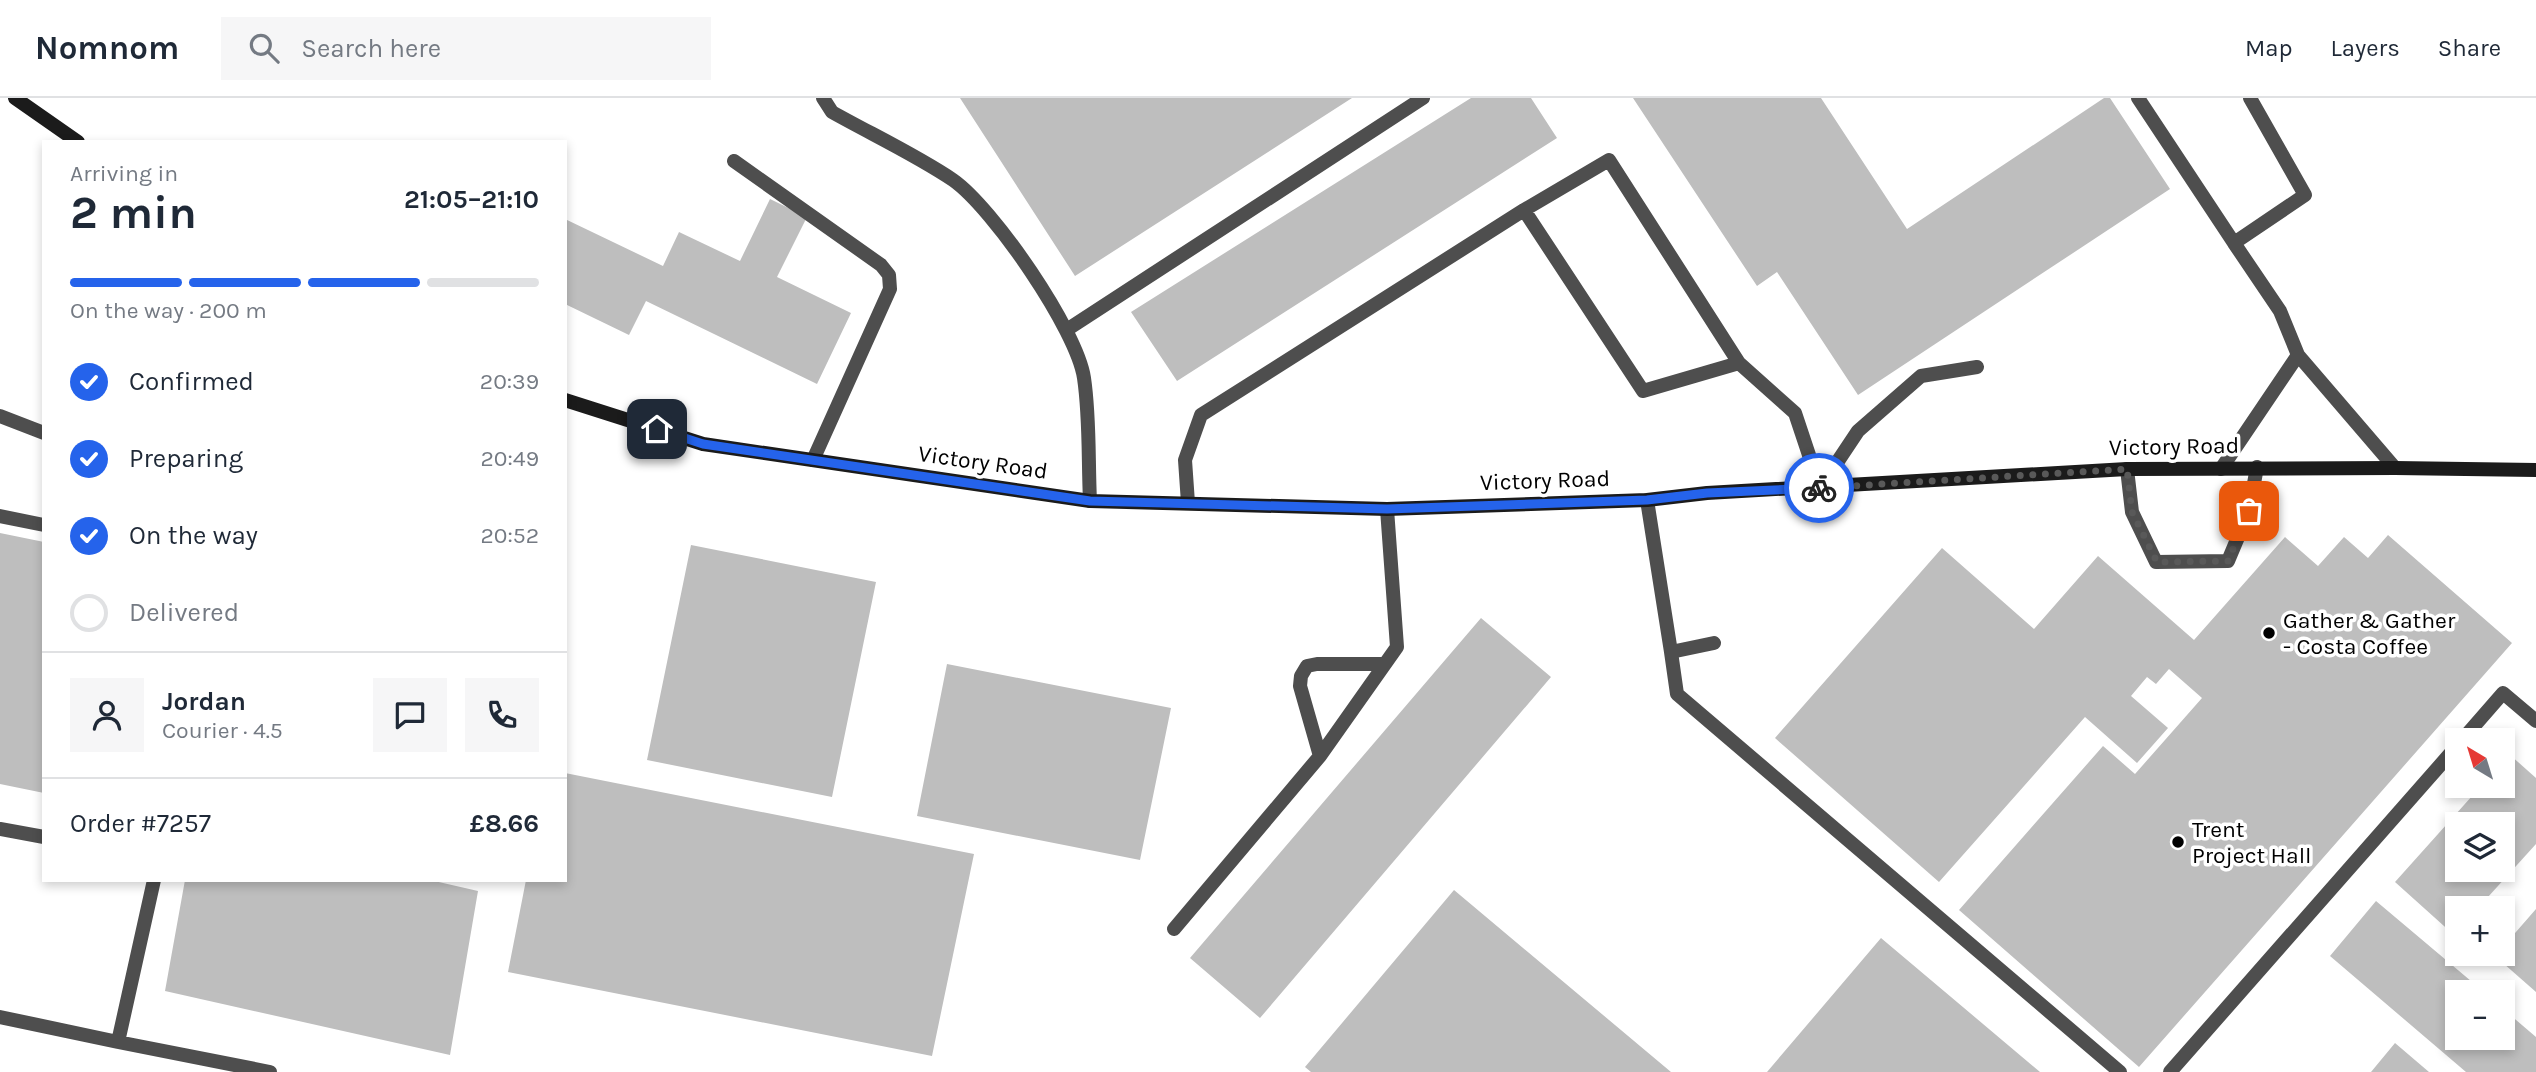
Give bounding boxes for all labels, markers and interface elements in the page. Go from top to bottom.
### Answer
search box [221,17,711,80]
text: Nomnom [35,29,179,67]
icon: search [245,29,283,67]
text: Search here [301,33,441,64]
text: Map [2245,34,2293,62]
text: Layers [2331,34,2400,62]
text: Share [2438,34,2501,62]
text: Arriving in [70,160,178,187]
text: 21:05–21:10 [404,184,539,215]
text: 2 min [70,186,197,240]
text: On the way · 200 m [70,297,267,324]
icon: check [70,363,108,401]
text: Confirmed [129,366,254,397]
text: 20:39 [480,368,539,395]
pin [627,399,687,459]
icon: home [638,410,676,448]
street label: Victory Road [2109,432,2239,461]
icon: check [70,440,108,478]
street label: Victory Road [917,440,1049,485]
text: Preparing [129,443,243,474]
text: 20:49 [481,445,539,472]
courier [1784,453,1854,523]
street label: Victory Road [1479,465,1611,496]
icon: bike [1800,469,1838,507]
pin [2219,481,2279,541]
icon: bag [2230,492,2268,530]
icon: check [70,517,108,555]
text: On the way [129,520,258,551]
text: 20:52 [480,522,539,549]
text: Delivered [129,597,239,628]
place label: Gather & Gather - Costa Coffee [2283,607,2456,660]
marker: Gather & Gather - Costa Coffee [2261,625,2277,641]
button: person [70,678,144,752]
button: chat [373,678,447,752]
button: phone [465,678,539,752]
text: Jordan [162,686,246,717]
text: Courier · 4.5 [162,717,283,744]
north arrow [2445,728,2515,798]
map controls [2445,728,2515,1050]
text: Order #7257 [70,808,211,839]
text: £8.66 [469,808,539,839]
button: layers [2445,812,2515,882]
place label: Trent Project Hall [2192,816,2312,869]
marker: Trent Project Hall [2170,834,2186,850]
button: + [2445,896,2515,966]
button: − [2445,980,2515,1050]

